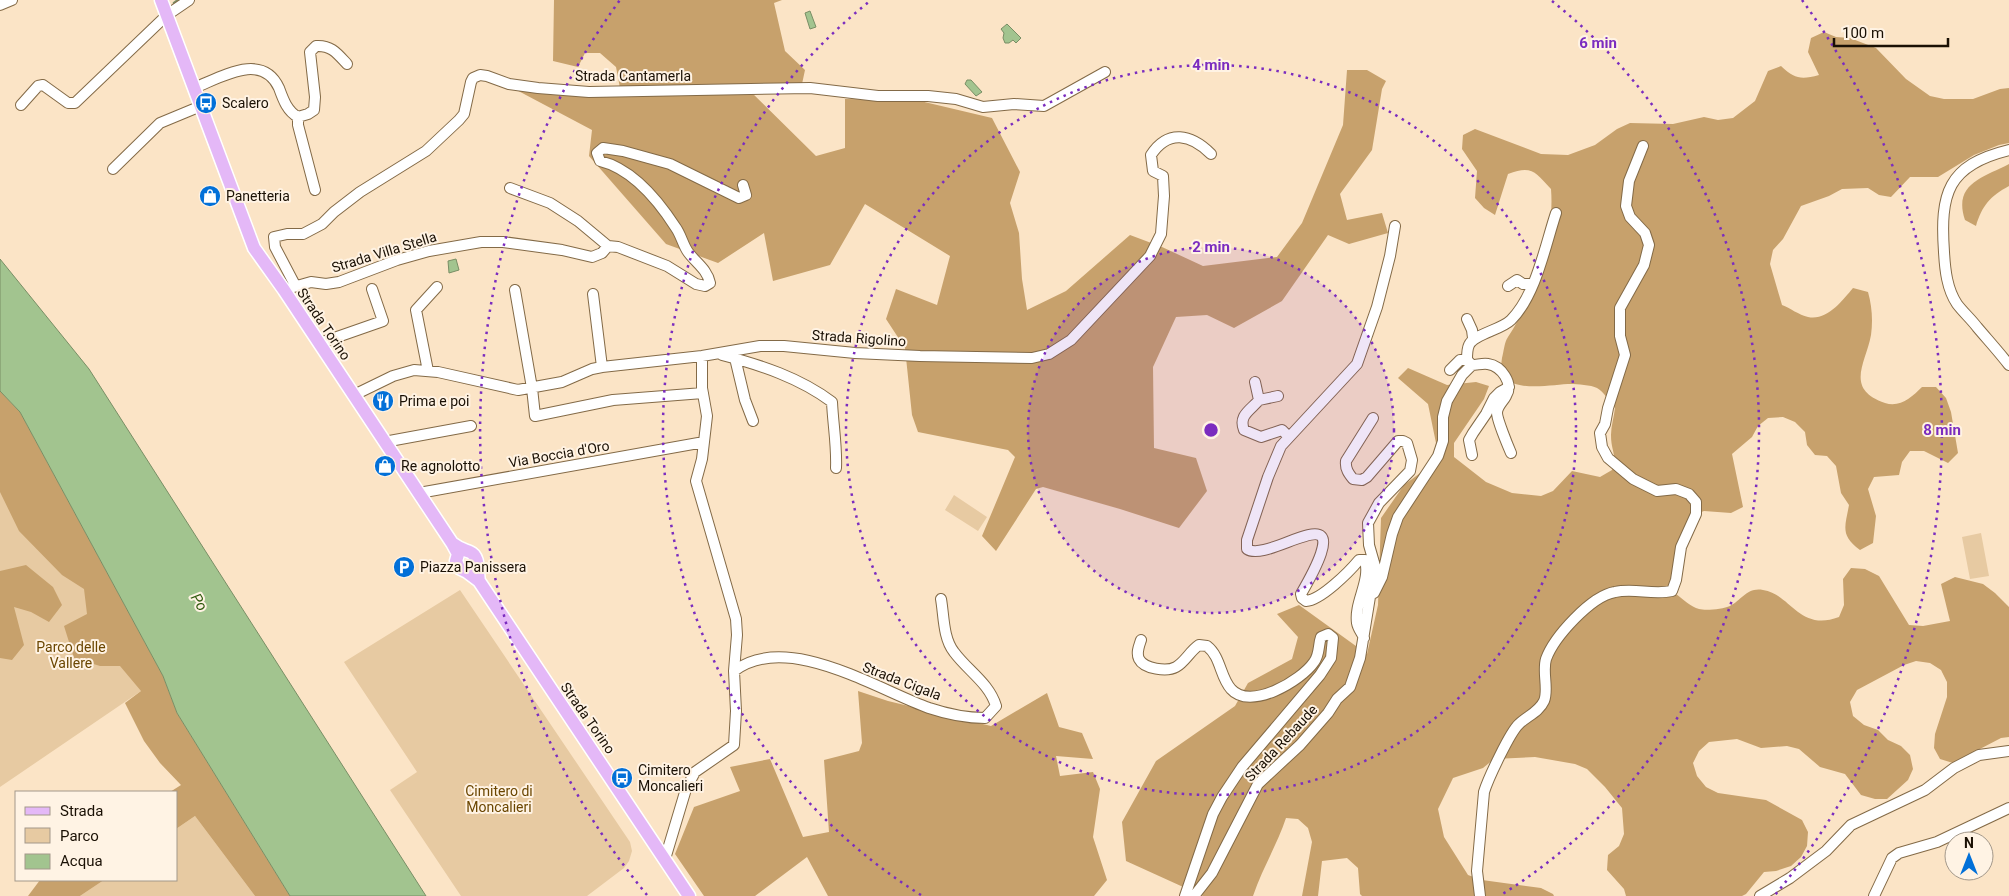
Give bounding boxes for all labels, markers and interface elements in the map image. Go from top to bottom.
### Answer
scale bar [1834,15,1948,47]
text: 100 m [1842,24,1884,42]
text: 6 min [1579,34,1617,52]
text: 4 min [1192,56,1230,74]
street label: Strada Cantamerla [575,68,691,84]
bus stop icon: Scalero [194,91,218,115]
place label: Scalero [222,95,269,111]
shop icon: Panetteria [198,184,222,208]
place label: Panetteria [226,188,290,204]
street label: Strada Villa Stella [330,228,438,276]
text: 2 min [1192,238,1230,256]
street label: Strada Torino [294,285,354,363]
street label: Strada Rigolino [811,327,907,349]
restaurant icon: Prima e poi [371,389,395,413]
place label: Prima e poi [399,393,470,409]
centre of rings [1202,421,1220,439]
text: 8 min [1923,421,1961,439]
street label: Via Boccia d'Oro [507,437,611,471]
shop icon: Re agnolotto [373,454,397,478]
place label: Re agnolotto [401,458,480,474]
parking icon: Piazza Panissera [392,555,416,579]
place label: Piazza Panissera [420,559,526,575]
water label: Po [187,590,211,614]
park label: Parco delle Vallere [36,639,106,671]
street label: Strada Cigala [860,659,944,703]
street label: Strada Torino [558,679,618,757]
street label: Strada Rebaude [1242,702,1320,784]
place label: Cimitero Moncalieri [638,762,703,794]
bus stop icon: Cimitero Moncalieri [610,766,634,790]
park label: Cimitero di Moncalieri [465,783,533,815]
legend [15,791,178,881]
text: Strada [60,802,103,820]
text: Parco [60,827,99,845]
north arrow [1944,831,1994,881]
text: N [1964,835,1974,851]
text: Acqua [60,852,103,870]

